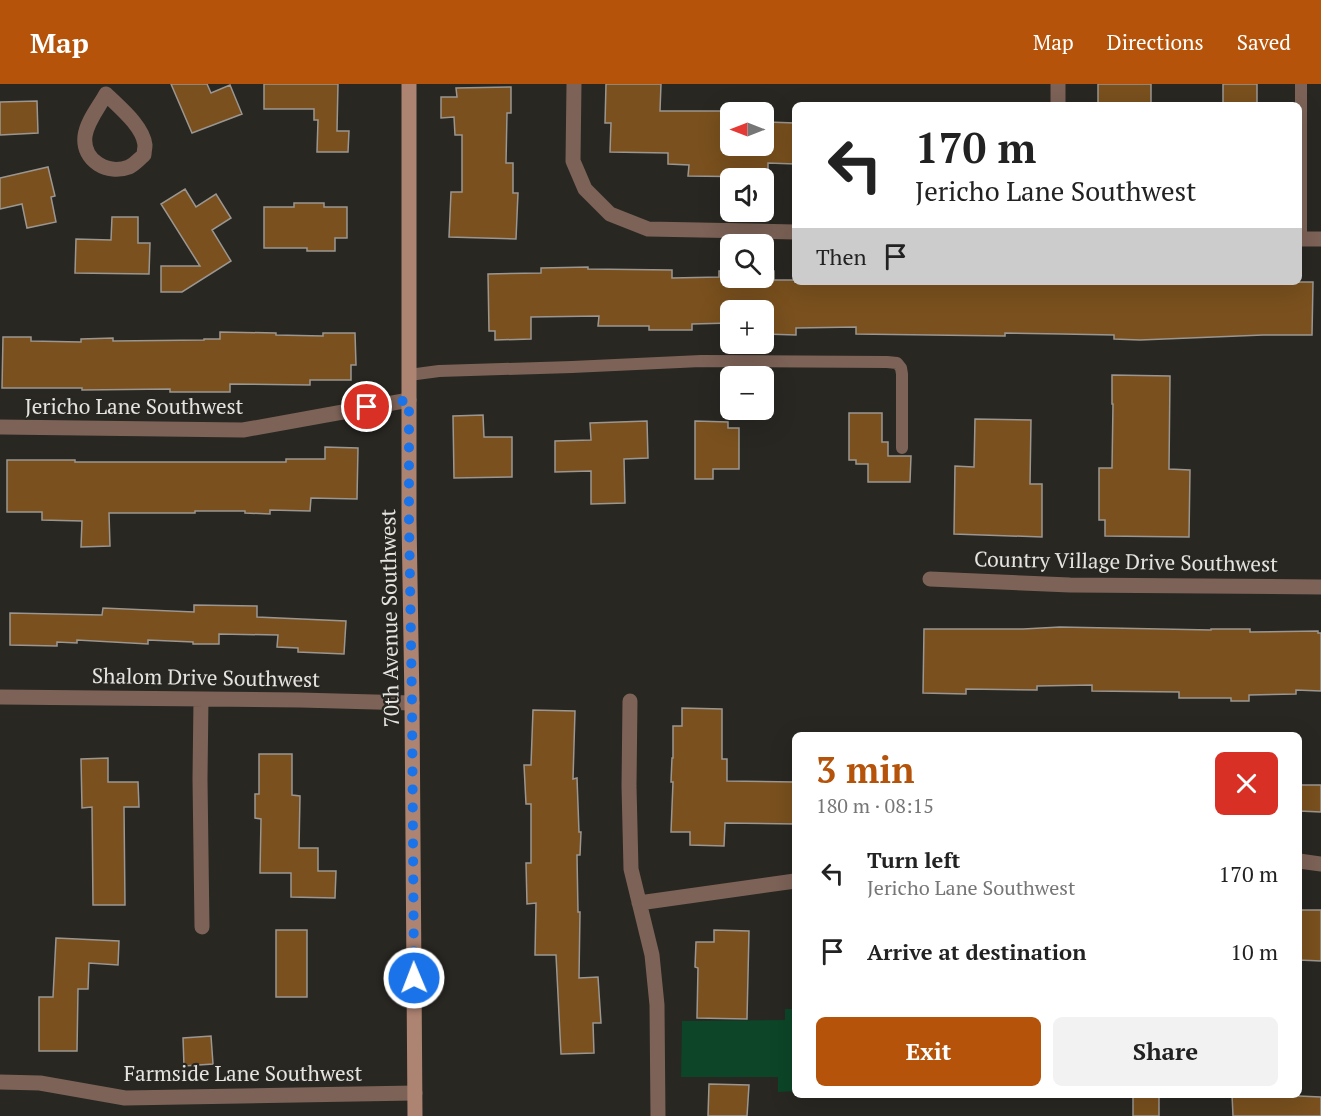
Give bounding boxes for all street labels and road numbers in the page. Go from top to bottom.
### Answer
street label: Jericho Lane Southwest [25,392,244,420]
street label: 70th Avenue Southwest [373,508,405,728]
street label: Country Village Drive Southwest [974,544,1278,578]
street label: Shalom Drive Southwest [92,661,320,693]
street label: Farmside Lane Southwest [124,1059,363,1087]

